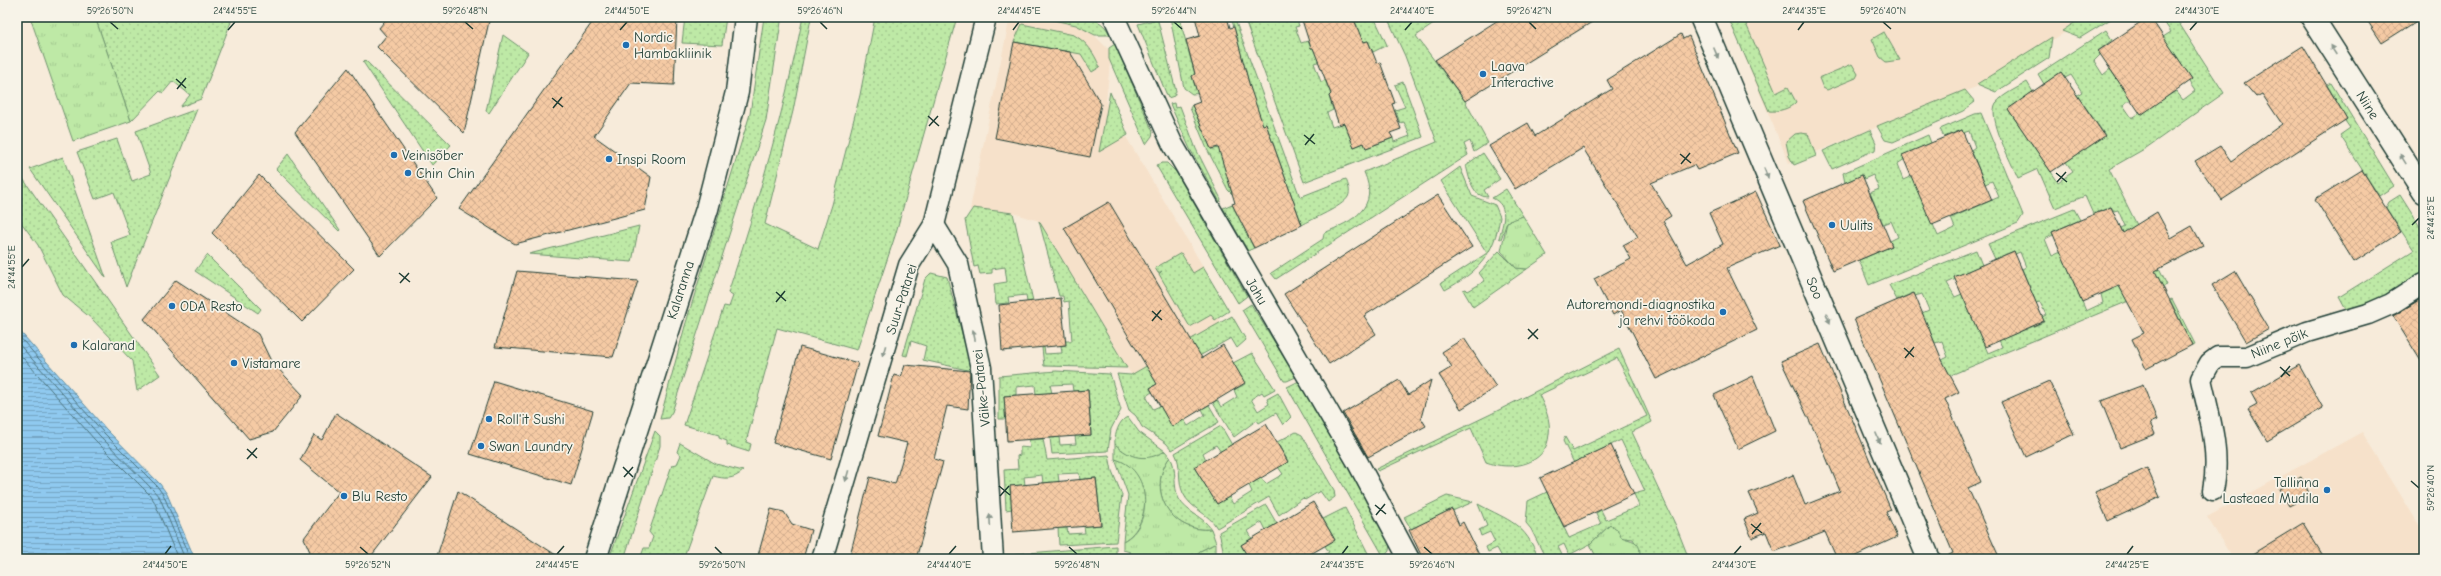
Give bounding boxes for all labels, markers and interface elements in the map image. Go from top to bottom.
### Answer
text: 59°26'50"N [87,5,133,17]
text: 24°44'55"E [213,5,257,17]
text: 59°26'48"N [442,5,488,17]
text: 24°44'50"E [605,5,649,17]
text: 59°26'46"N [797,5,843,17]
text: 24°44'45"E [997,5,1041,17]
text: 59°26'44"N [1152,5,1196,17]
text: 24°44'40"E [1390,5,1434,17]
text: 59°26'42"N [1506,5,1552,17]
text: 24°44'35"E [1782,5,1826,17]
text: 59°26'40"N [1860,5,1906,17]
text: 24°44'30"E [2175,5,2219,17]
place label: Nordic Hambakliinik [634,29,712,62]
marker: Nordic Hambakliinik [621,40,631,50]
one-way arrow [2329,44,2337,55]
one-way arrow [1712,47,1719,59]
place label: Laava Interactive [1491,58,1554,91]
marker: Laava Interactive [1478,69,1488,79]
street label: Niine [2352,88,2383,123]
place label: Veinisõber [402,147,463,164]
marker: Veinisõber [389,150,399,160]
place label: Inspi Room [617,151,686,168]
marker: Inspi Room [604,154,614,164]
one-way arrow [2399,154,2407,164]
place label: Chin Chin [416,165,475,182]
one-way arrow [1763,167,1769,178]
marker: Chin Chin [403,168,413,178]
text: 24°44'25"E [2425,196,2437,240]
place label: Uulits [1840,217,1873,234]
marker: Uulits [1827,220,1837,230]
text: 24°44'55"E [6,245,18,289]
street label: Kalaranna [663,259,698,322]
street label: Suur-Patarei [882,262,921,337]
street label: Soo [1802,274,1827,302]
street label: Jahu [1242,275,1271,308]
place label: Autoremondi-diagnostika ja rehvi töökoda [1566,296,1715,329]
place label: ODA Resto [180,298,243,315]
marker: ODA Resto [167,301,177,311]
marker: Autoremondi-diagnostika ja rehvi töökoda [1718,307,1728,317]
one-way arrow [1825,313,1831,325]
street label: Niine põik [2248,324,2310,363]
one-way arrow [971,329,977,341]
place label: Kalarand [82,337,135,354]
marker: Kalarand [69,340,79,350]
one-way arrow [881,345,887,357]
street label: Väike-Patarei [969,348,994,427]
place label: Vistamare [242,355,300,372]
marker: Vistamare [229,358,239,368]
place label: Roll'it Sushi [497,411,565,428]
marker: Roll'it Sushi [484,414,494,424]
one-way arrow [1875,432,1882,444]
place label: Swan Laundry [489,438,573,455]
marker: Swan Laundry [476,441,486,451]
text: 59°26'40"N [2425,465,2437,511]
one-way arrow [844,470,850,482]
place label: Tallinna Lasteaed Mudila [2222,474,2319,507]
marker: Tallinna Lasteaed Mudila [2322,485,2332,495]
place label: Blu Resto [352,488,408,505]
marker: Blu Resto [339,491,349,501]
one-way arrow [987,514,994,526]
text: 24°44'50"E [143,559,187,571]
text: 59°26'52"N [345,559,391,571]
text: 24°44'45"E [535,559,579,571]
text: 59°26'50"N [699,559,745,571]
text: 24°44'40"E [927,559,971,571]
text: 59°26'48"N [1054,559,1100,571]
text: 24°44'35"E [1320,559,1364,571]
text: 59°26'46"N [1409,559,1455,571]
text: 24°44'30"E [1712,559,1756,571]
text: 24°44'25"E [2105,559,2149,571]

